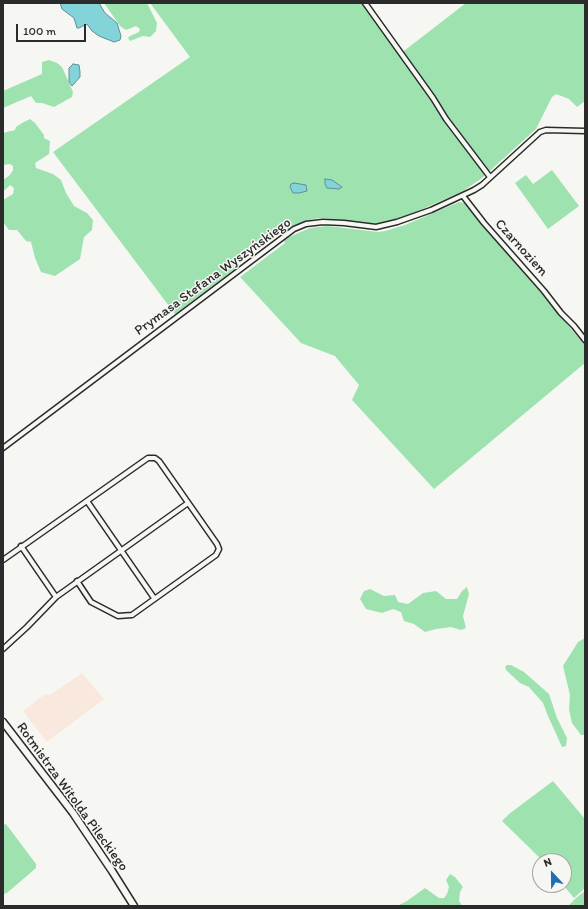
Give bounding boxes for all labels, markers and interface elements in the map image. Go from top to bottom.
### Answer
scale bar [18,16,88,42]
text: 100 m [23,24,56,38]
street label: Prymasa Stefana Wyszyńskiego [131,215,295,339]
street label: Czarnoziem [491,216,551,280]
street label: Rotmistrza Witolda Pileckiego [12,719,132,875]
north arrow [532,853,572,893]
text: N [542,855,554,870]

